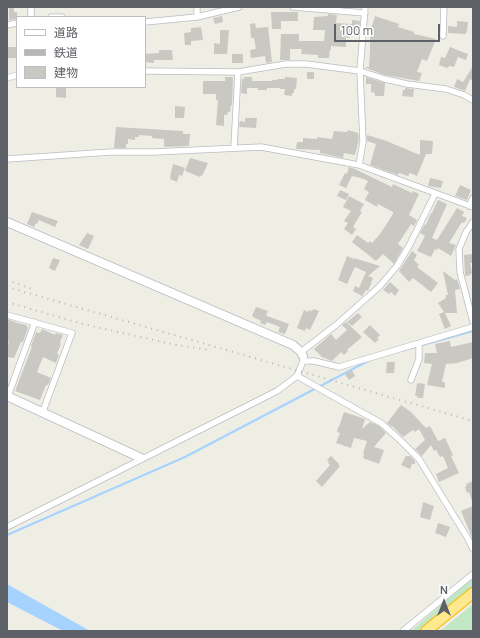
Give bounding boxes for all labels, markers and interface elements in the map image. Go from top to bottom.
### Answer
legend [16,16,146,88]
scale bar [336,16,442,42]
text: 100 m [341,22,373,39]
text: 道路 [54,24,78,41]
text: 鉄道 [54,44,78,61]
text: 建物 [54,64,78,81]
north arrow [424,582,464,622]
text: N [440,582,448,597]

